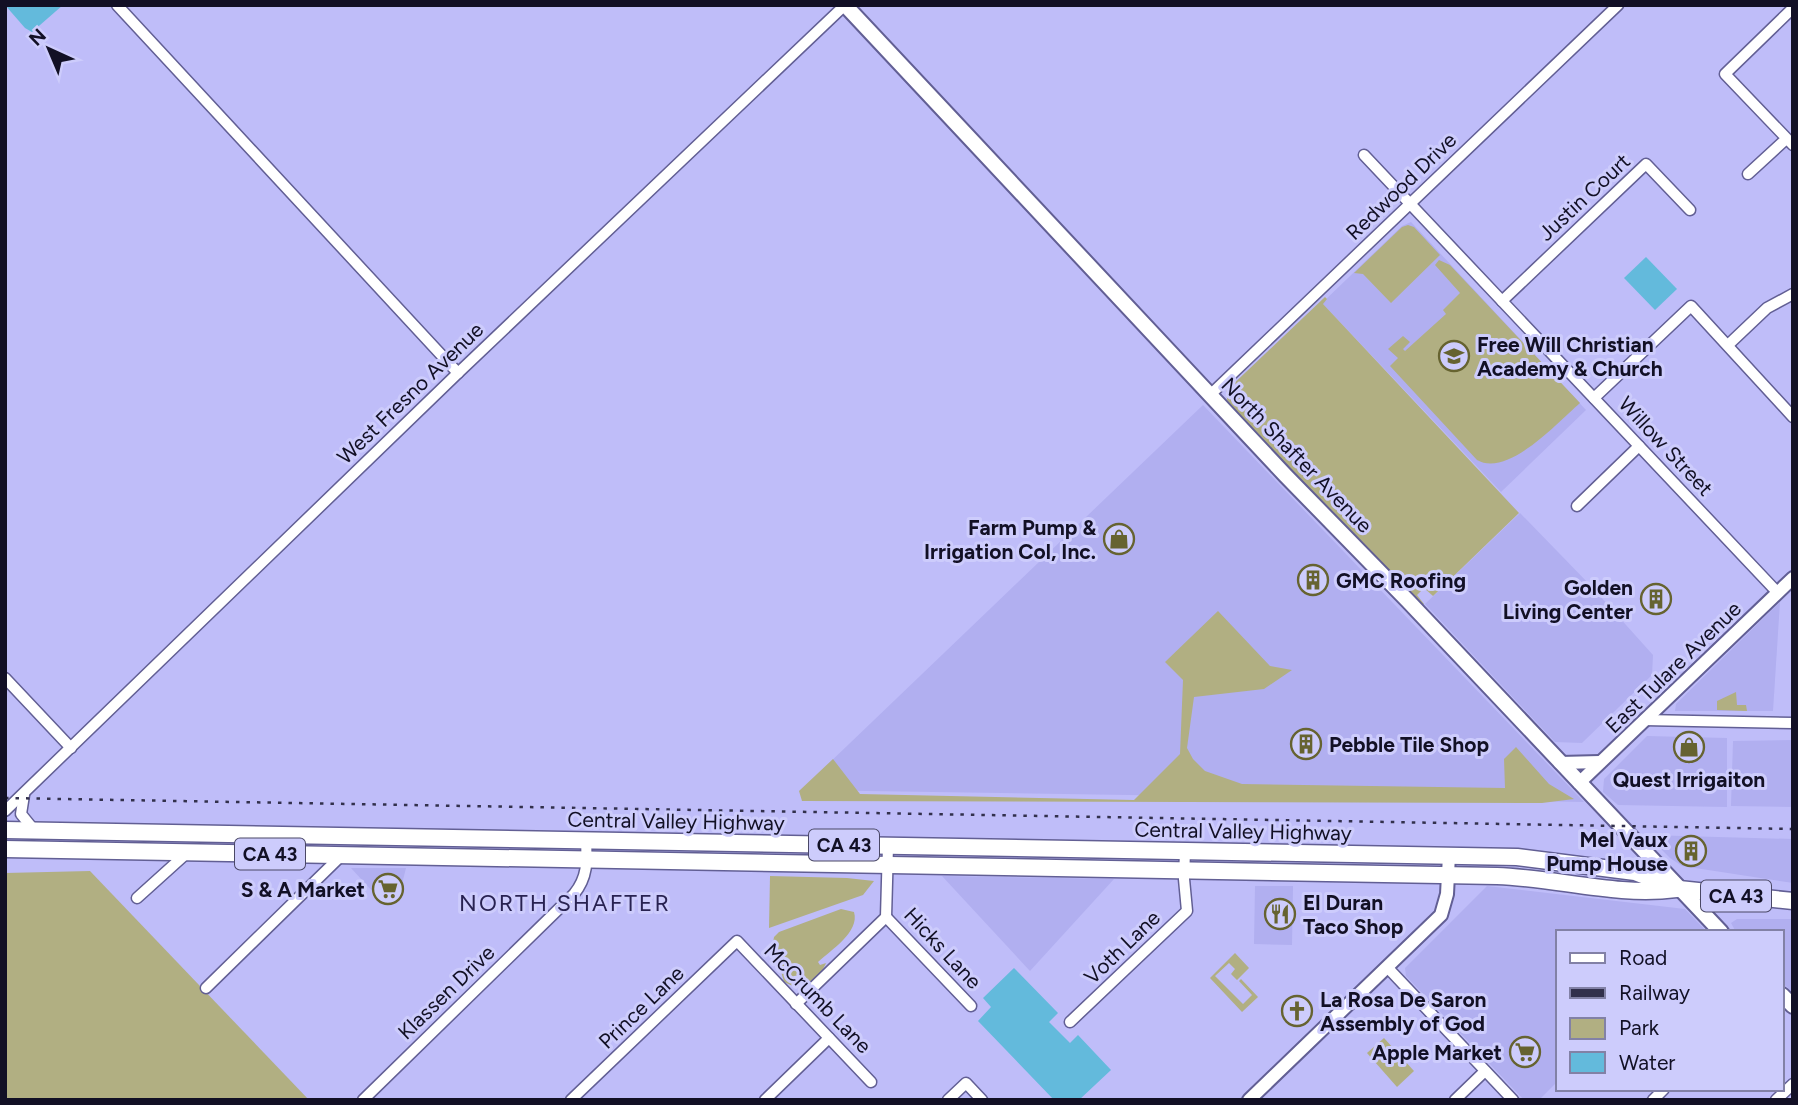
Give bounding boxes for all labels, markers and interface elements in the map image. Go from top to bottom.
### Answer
north arrow [14,14,84,84]
text: N [24,24,51,51]
street label: Redwood Drive [1341,127,1461,245]
street label: Justin Court [1533,148,1635,246]
street label: West Fresno Avenue [332,317,488,469]
place label: Free Will Christian Academy & Church [1477,332,1663,381]
school or university icon: Free Will Christian Academy & Church [1437,339,1471,373]
street label: North Shafter Avenue [1216,372,1378,538]
street label: Willow Street [1614,391,1718,501]
place label: Farm Pump & Irrigation Col, Inc. [924,515,1096,564]
shop icon: Farm Pump & Irrigation Col, Inc. [1102,522,1136,556]
building icon: GMC Roofing [1296,563,1330,597]
place label: GMC Roofing [1336,568,1466,593]
place label: Golden Living Center [1503,575,1633,624]
building icon: Golden Living Center [1639,582,1673,616]
street label: East Tulare Avenue [1600,596,1746,738]
building icon: Pebble Tile Shop [1289,727,1323,761]
shop icon: Quest Irrigaiton [1672,730,1706,764]
place label: Pebble Tile Shop [1329,732,1489,757]
place label: Quest Irrigaiton [1613,767,1765,792]
street label: Central Valley Highway [567,807,785,835]
street label: Central Valley Highway [1134,817,1352,845]
place label: Mel Vaux Pump House [1546,827,1669,876]
road number: CA 43 [809,830,879,860]
building icon: Mel Vaux Pump House [1674,834,1708,868]
road number: CA 43 [235,838,305,870]
supermarket icon: S & A Market [371,872,405,906]
place label: S & A Market [241,877,365,902]
road number: CA 43 [1701,880,1771,912]
district label: NORTH SHAFTER [459,889,671,917]
place label: El Duran Taco Shop [1303,890,1403,939]
restaurant icon: El Duran Taco Shop [1263,897,1297,931]
street label: Hicks Lane [899,902,987,994]
street label: Voth Lane [1079,905,1165,989]
legend [1556,930,1784,1091]
street label: McCrumb Lane [759,938,877,1058]
street label: Klassen Drive [392,940,500,1044]
text: Road [1619,945,1667,970]
street label: Prince Lane [593,960,689,1054]
text: Railway [1619,980,1690,1005]
place label: La Rosa De Saron Assembly of God [1320,987,1487,1036]
church icon: La Rosa De Saron Assembly of God [1280,994,1314,1028]
text: Park [1619,1015,1660,1040]
supermarket icon: Apple Market [1508,1035,1542,1069]
place label: Apple Market [1372,1040,1502,1065]
text: Water [1619,1050,1675,1075]

